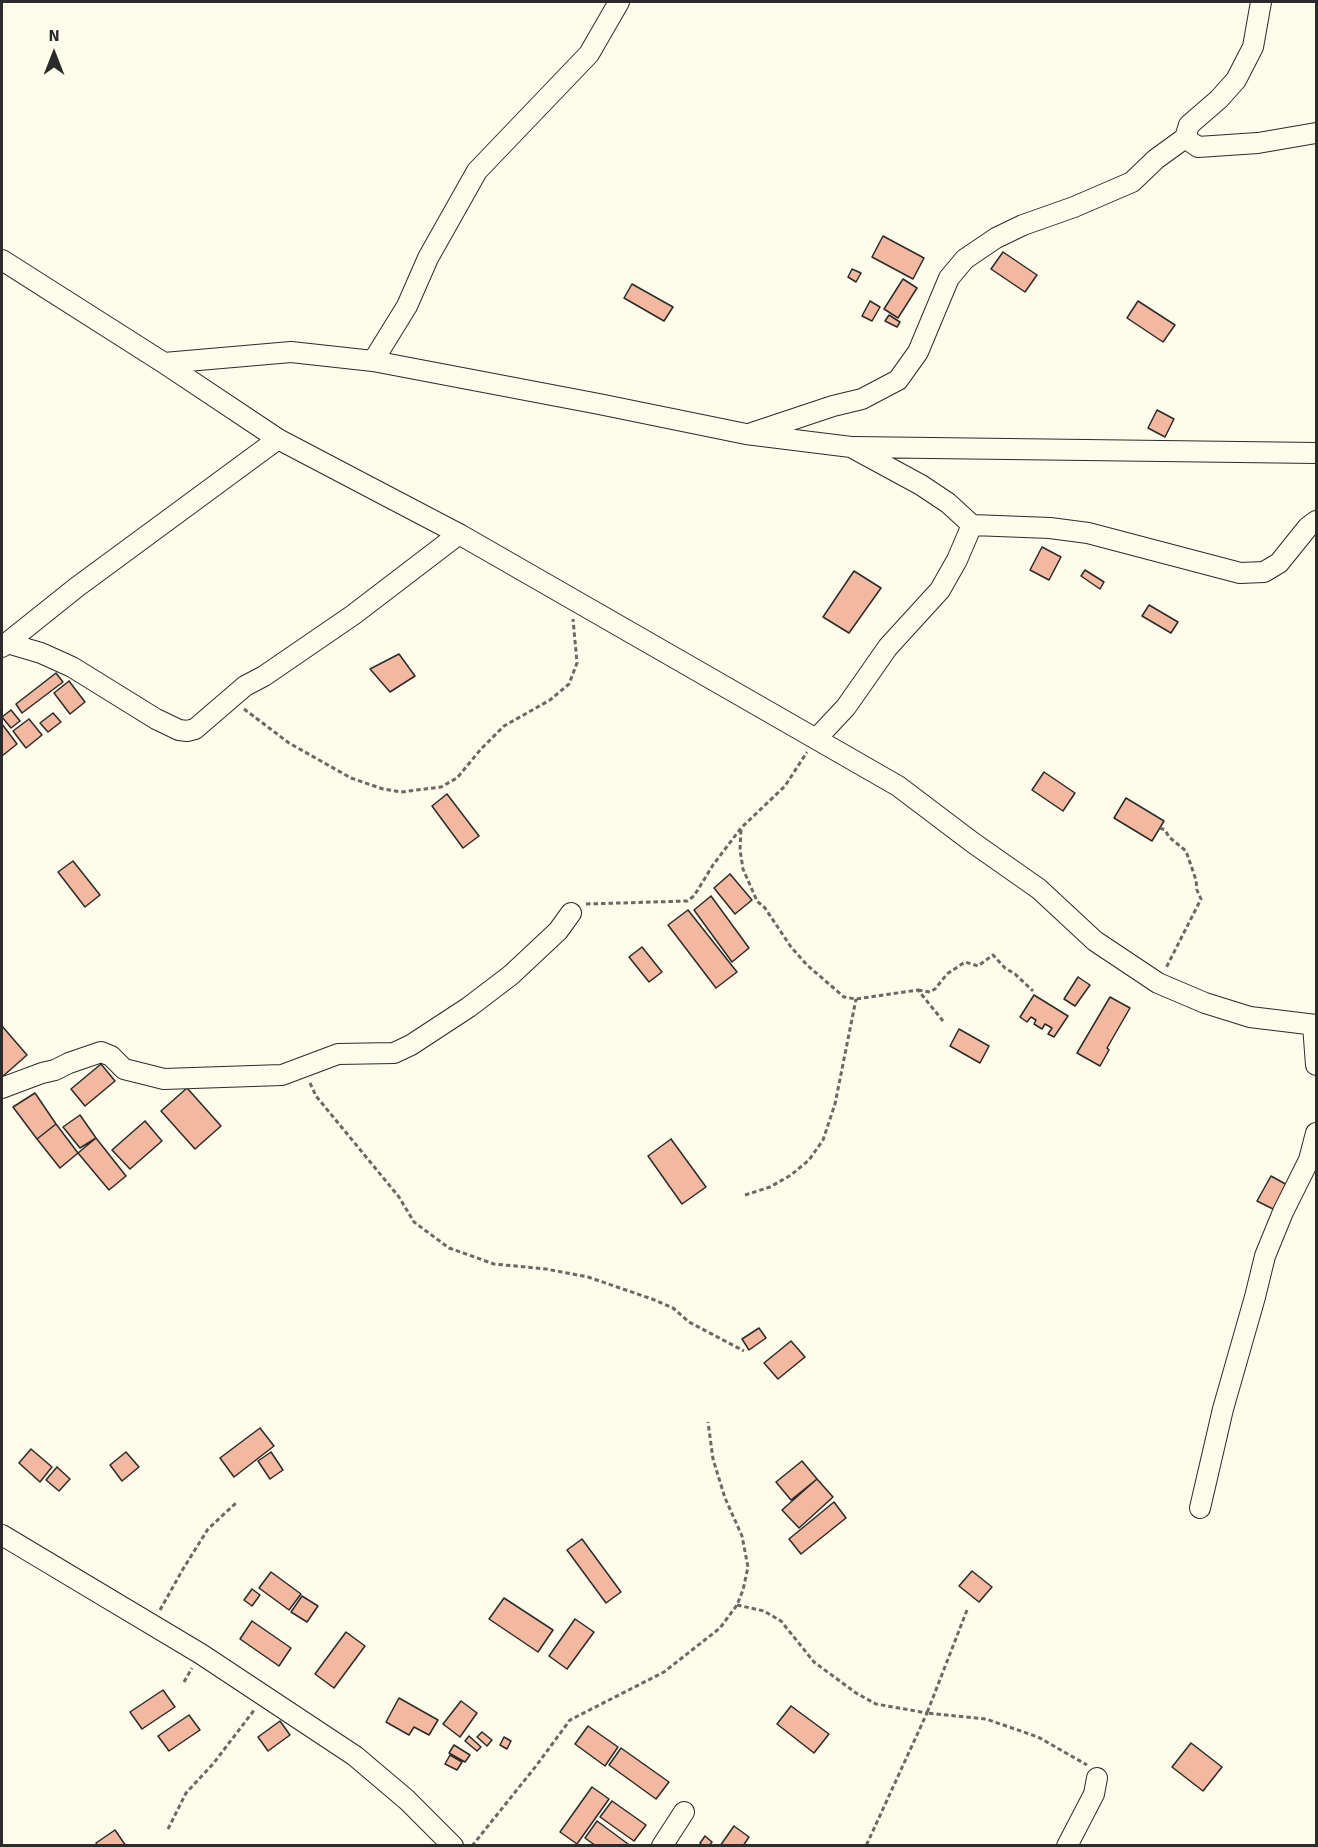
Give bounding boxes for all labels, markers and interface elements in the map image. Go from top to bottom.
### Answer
north arrow [24,24,84,84]
text: N [48,26,60,46]

